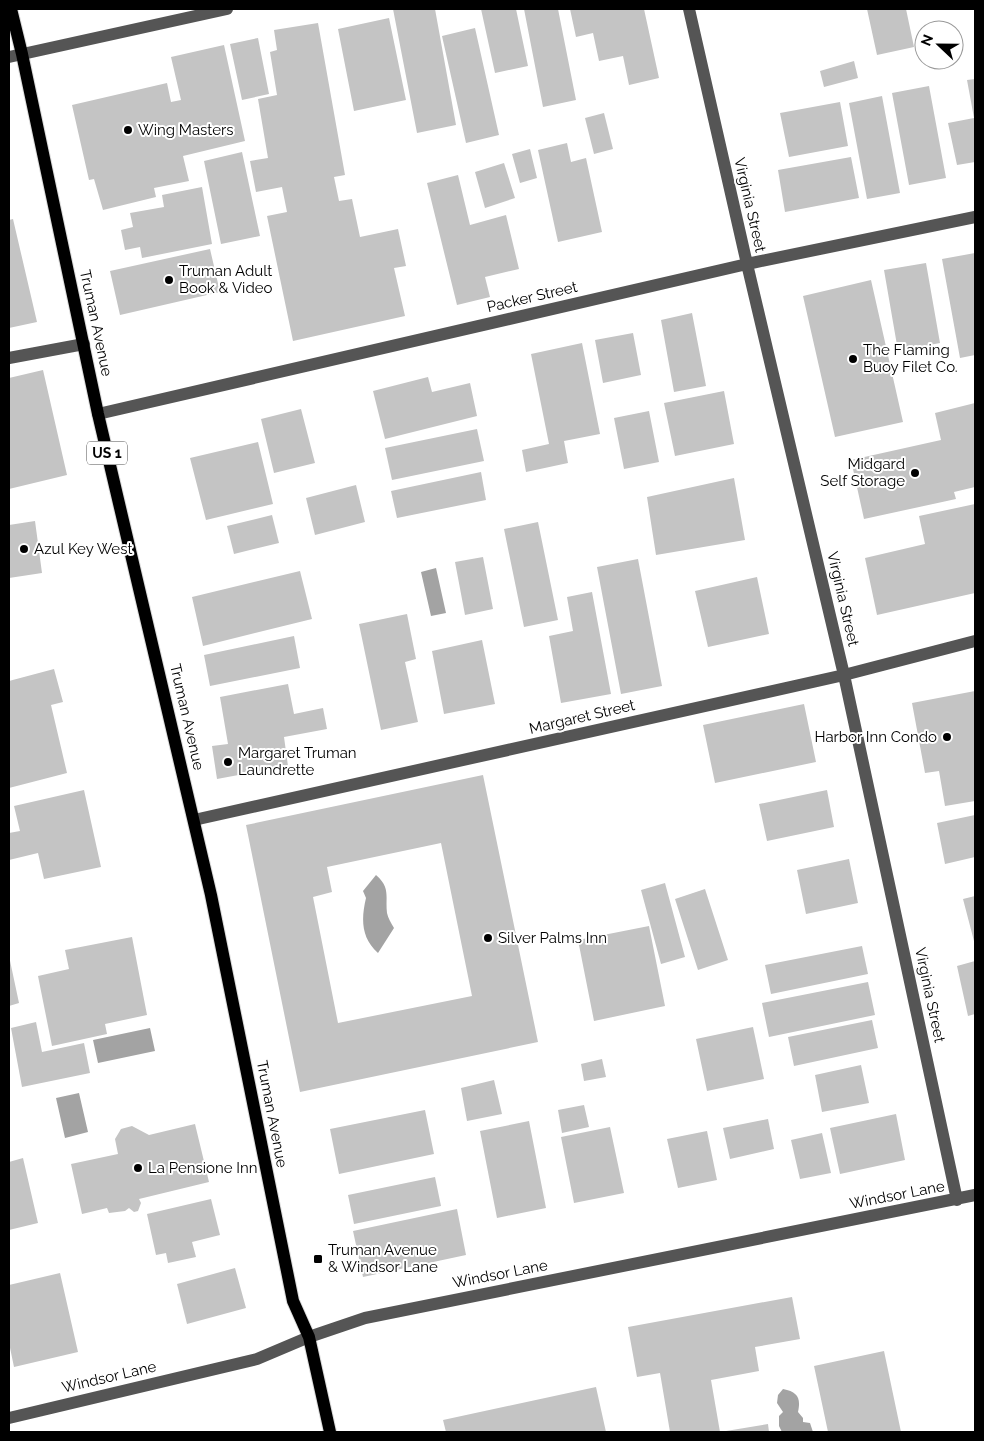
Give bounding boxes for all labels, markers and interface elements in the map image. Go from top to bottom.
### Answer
north arrow [914,20,964,70]
text: N [918,32,936,48]
place label: Wing Masters [138,121,234,139]
marker: Wing Masters [122,124,134,136]
street label: Virginia Street [730,156,770,254]
place label: Truman Adult Book & Video [179,262,273,297]
street label: Truman Avenue [76,268,116,378]
marker: Truman Adult Book & Video [163,274,175,286]
street label: Packer Street [485,278,579,316]
place label: The Flaming Buoy Filet Co. [863,341,958,376]
marker: The Flaming Buoy Filet Co. [847,353,859,365]
road number: US 1 [87,442,127,464]
place label: Midgard Self Storage [820,455,905,490]
marker: Midgard Self Storage [909,467,921,479]
place label: Azul Key West [34,540,132,558]
marker: Azul Key West [18,543,30,555]
street label: Virginia Street [823,550,863,648]
street label: Truman Avenue [166,662,208,772]
street label: Margaret Street [527,696,637,738]
place label: Harbor Inn Condo [814,728,937,746]
marker: Harbor Inn Condo [941,731,953,743]
place label: Margaret Truman Laundrette [238,744,357,779]
marker: Margaret Truman Laundrette [222,756,234,768]
place label: Silver Palms Inn [498,929,607,947]
marker: Silver Palms Inn [482,932,494,944]
street label: Virginia Street [911,946,949,1044]
street label: Truman Avenue [253,1059,291,1169]
place label: La Pensione Inn [148,1159,258,1177]
marker: La Pensione Inn [132,1162,144,1174]
street label: Windsor Lane [848,1177,946,1213]
place label: Truman Avenue & Windsor Lane [328,1241,438,1276]
marker: Truman Avenue & Windsor Lane [312,1253,324,1265]
street label: Windsor Lane [451,1256,549,1292]
street label: Windsor Lane [60,1357,158,1397]

